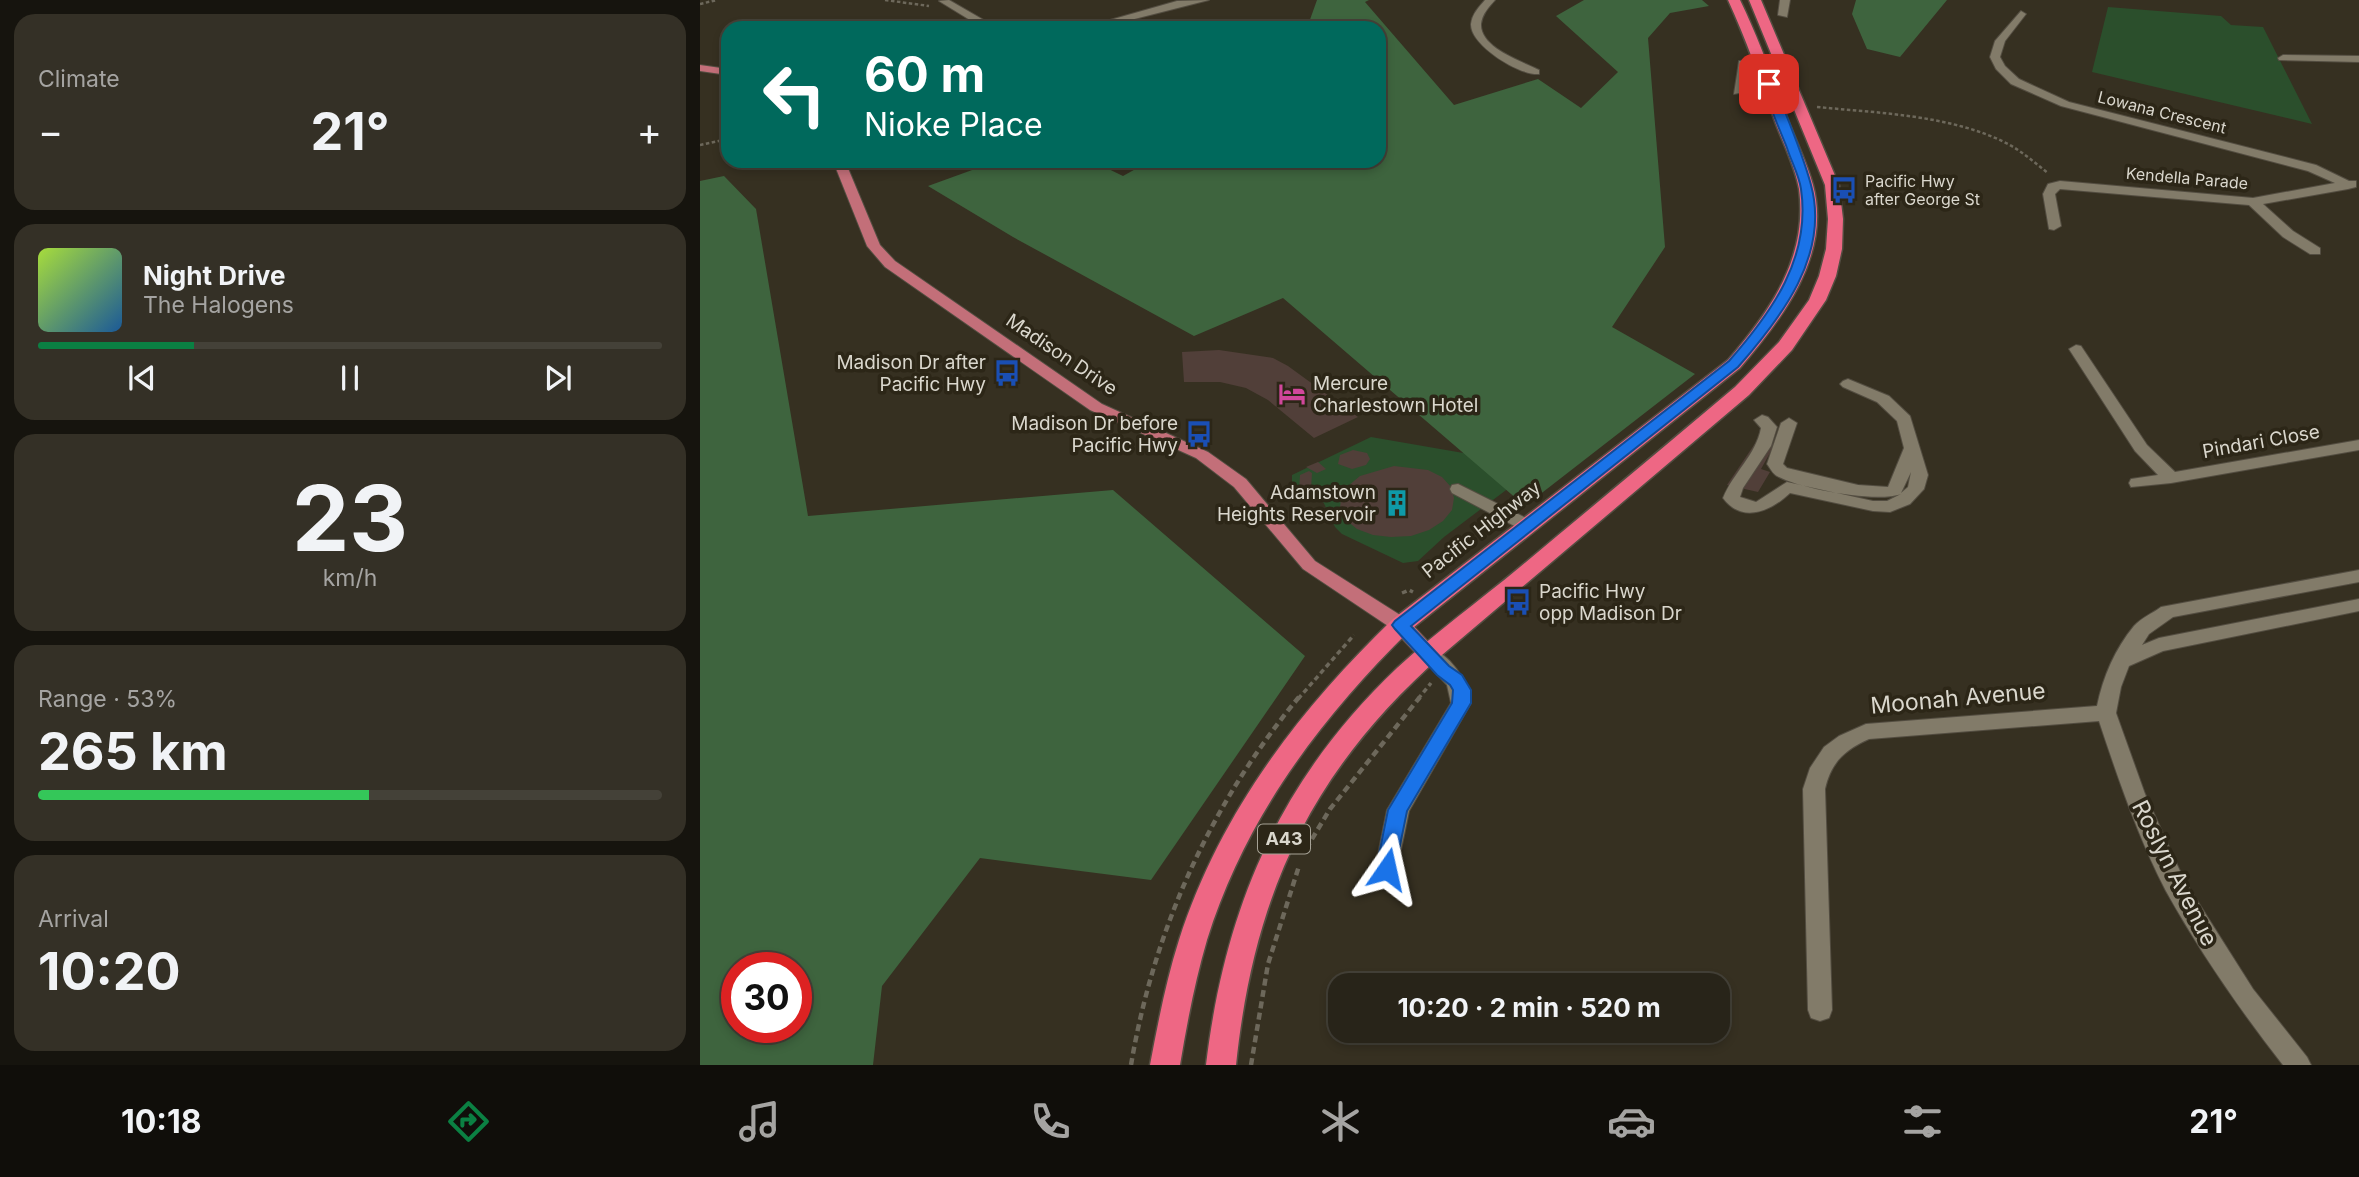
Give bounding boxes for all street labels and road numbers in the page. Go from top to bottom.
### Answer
street label: Lowana Crescent [2096,86,2228,138]
street label: Kendella Parade [2125,163,2249,193]
street label: Madison Drive [1002,309,1122,400]
street label: Pindari Close [2201,420,2322,463]
street label: Pacific Highway [1417,476,1545,583]
street label: Moonah Avenue [1869,676,2047,720]
street label: Roslyn Avenue [2126,795,2224,951]
road number: A43 [1258,824,1310,854]

